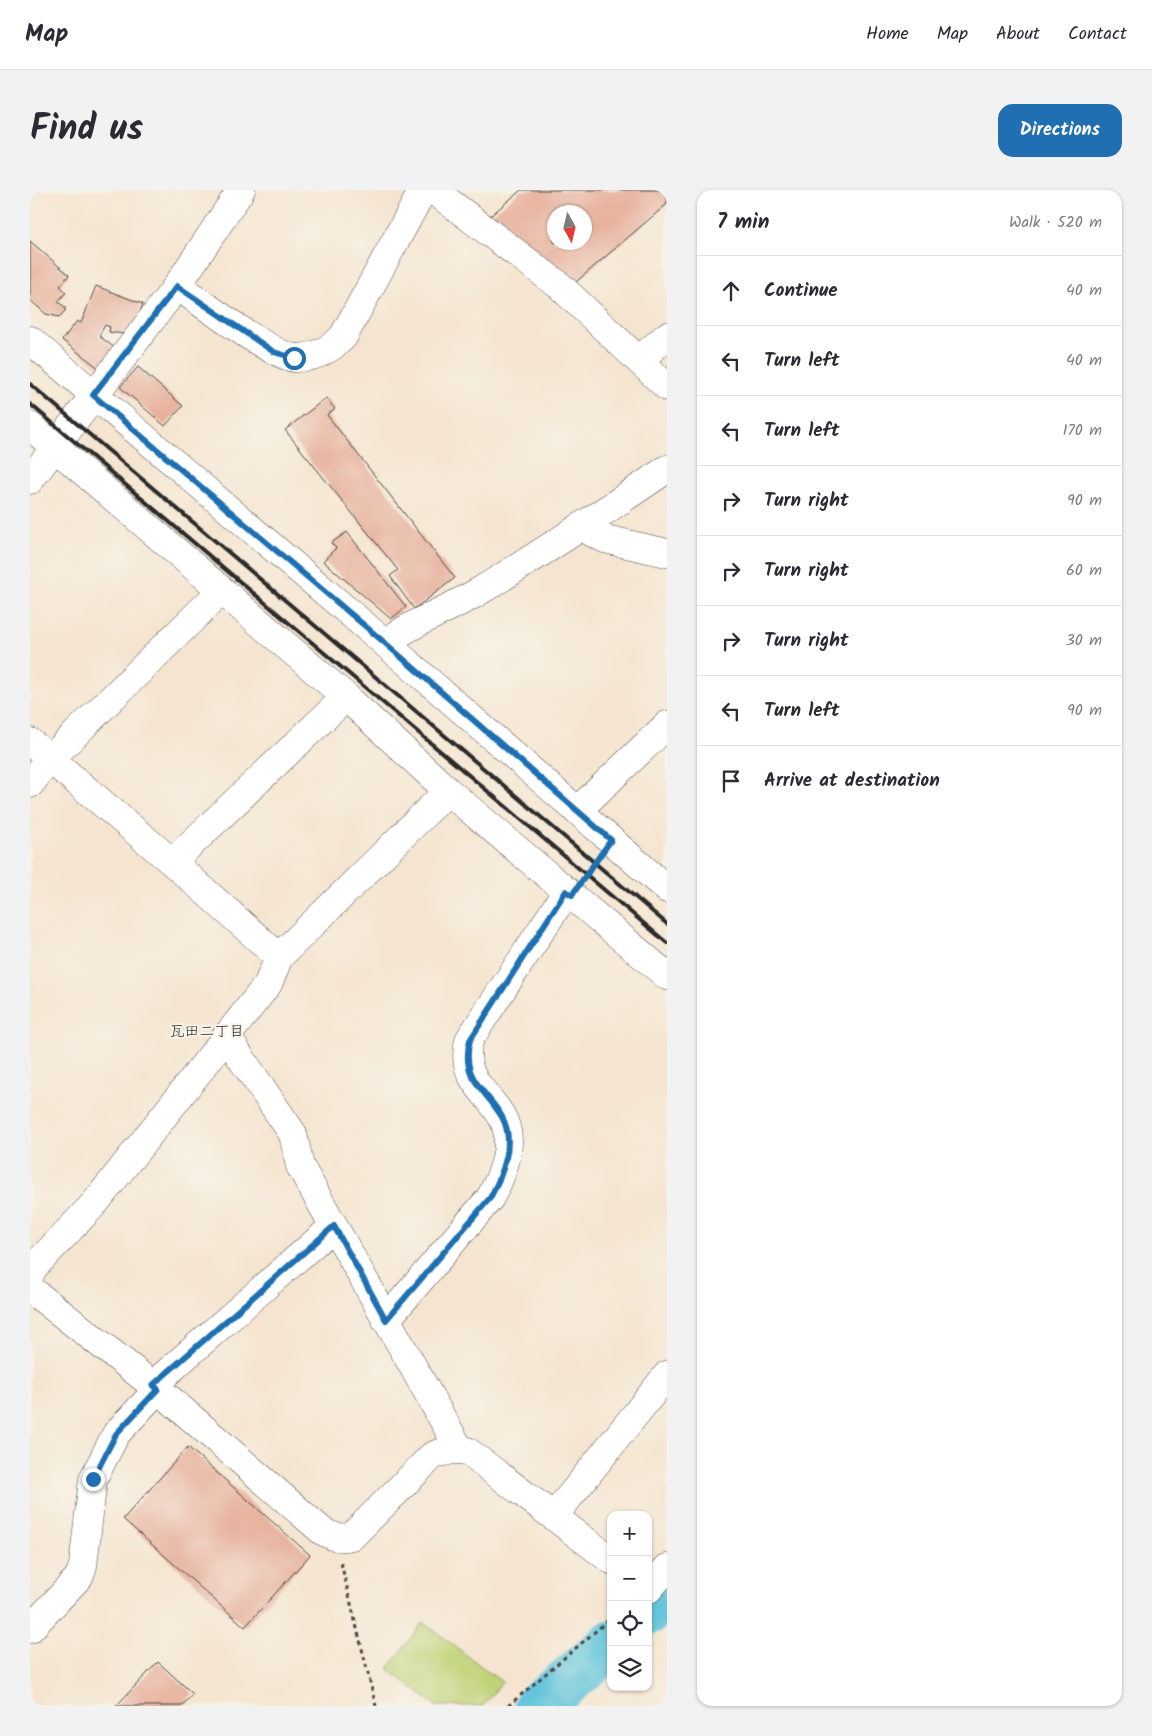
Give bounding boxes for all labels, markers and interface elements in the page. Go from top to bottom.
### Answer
text: Map [25,15,68,54]
text: Home [866,20,909,49]
text: Map [937,20,968,49]
text: About [996,20,1040,49]
text: Contact [1068,20,1127,49]
text: Find us [30,102,143,158]
button: Directions [998,104,1122,157]
north arrow [547,205,592,250]
text: 7 min [717,206,769,239]
text: Walk · 520 m [1009,210,1102,235]
text: Continue [764,276,837,306]
icon: ahead [717,277,745,305]
text: 40 m [1066,278,1102,303]
text: Turn left [764,346,839,376]
route start [283,347,306,370]
icon: left [717,347,745,375]
text: 40 m [1066,348,1102,373]
text: Turn left [764,416,839,446]
icon: left [717,417,745,445]
text: 170 m [1062,418,1102,443]
text: Turn right [764,486,849,516]
icon: right [717,487,745,515]
text: 90 m [1067,488,1102,513]
text: Turn right [764,556,849,586]
icon: right [717,557,745,585]
text: 60 m [1066,558,1102,583]
text: Turn right [764,626,849,656]
icon: right [717,627,745,655]
text: 30 m [1066,628,1102,653]
text: Turn left [764,696,839,726]
icon: left [717,697,745,725]
text: 90 m [1067,698,1102,723]
text: Arrive at destination [764,766,940,796]
icon: arrive [717,767,745,795]
district label: 瓦田二丁目 [169,1020,245,1044]
route end [82,1468,105,1491]
map controls [607,1511,652,1691]
button: + [607,1511,652,1556]
button: − [607,1556,652,1601]
button: locate [607,1601,652,1646]
button: layers [607,1646,652,1691]

